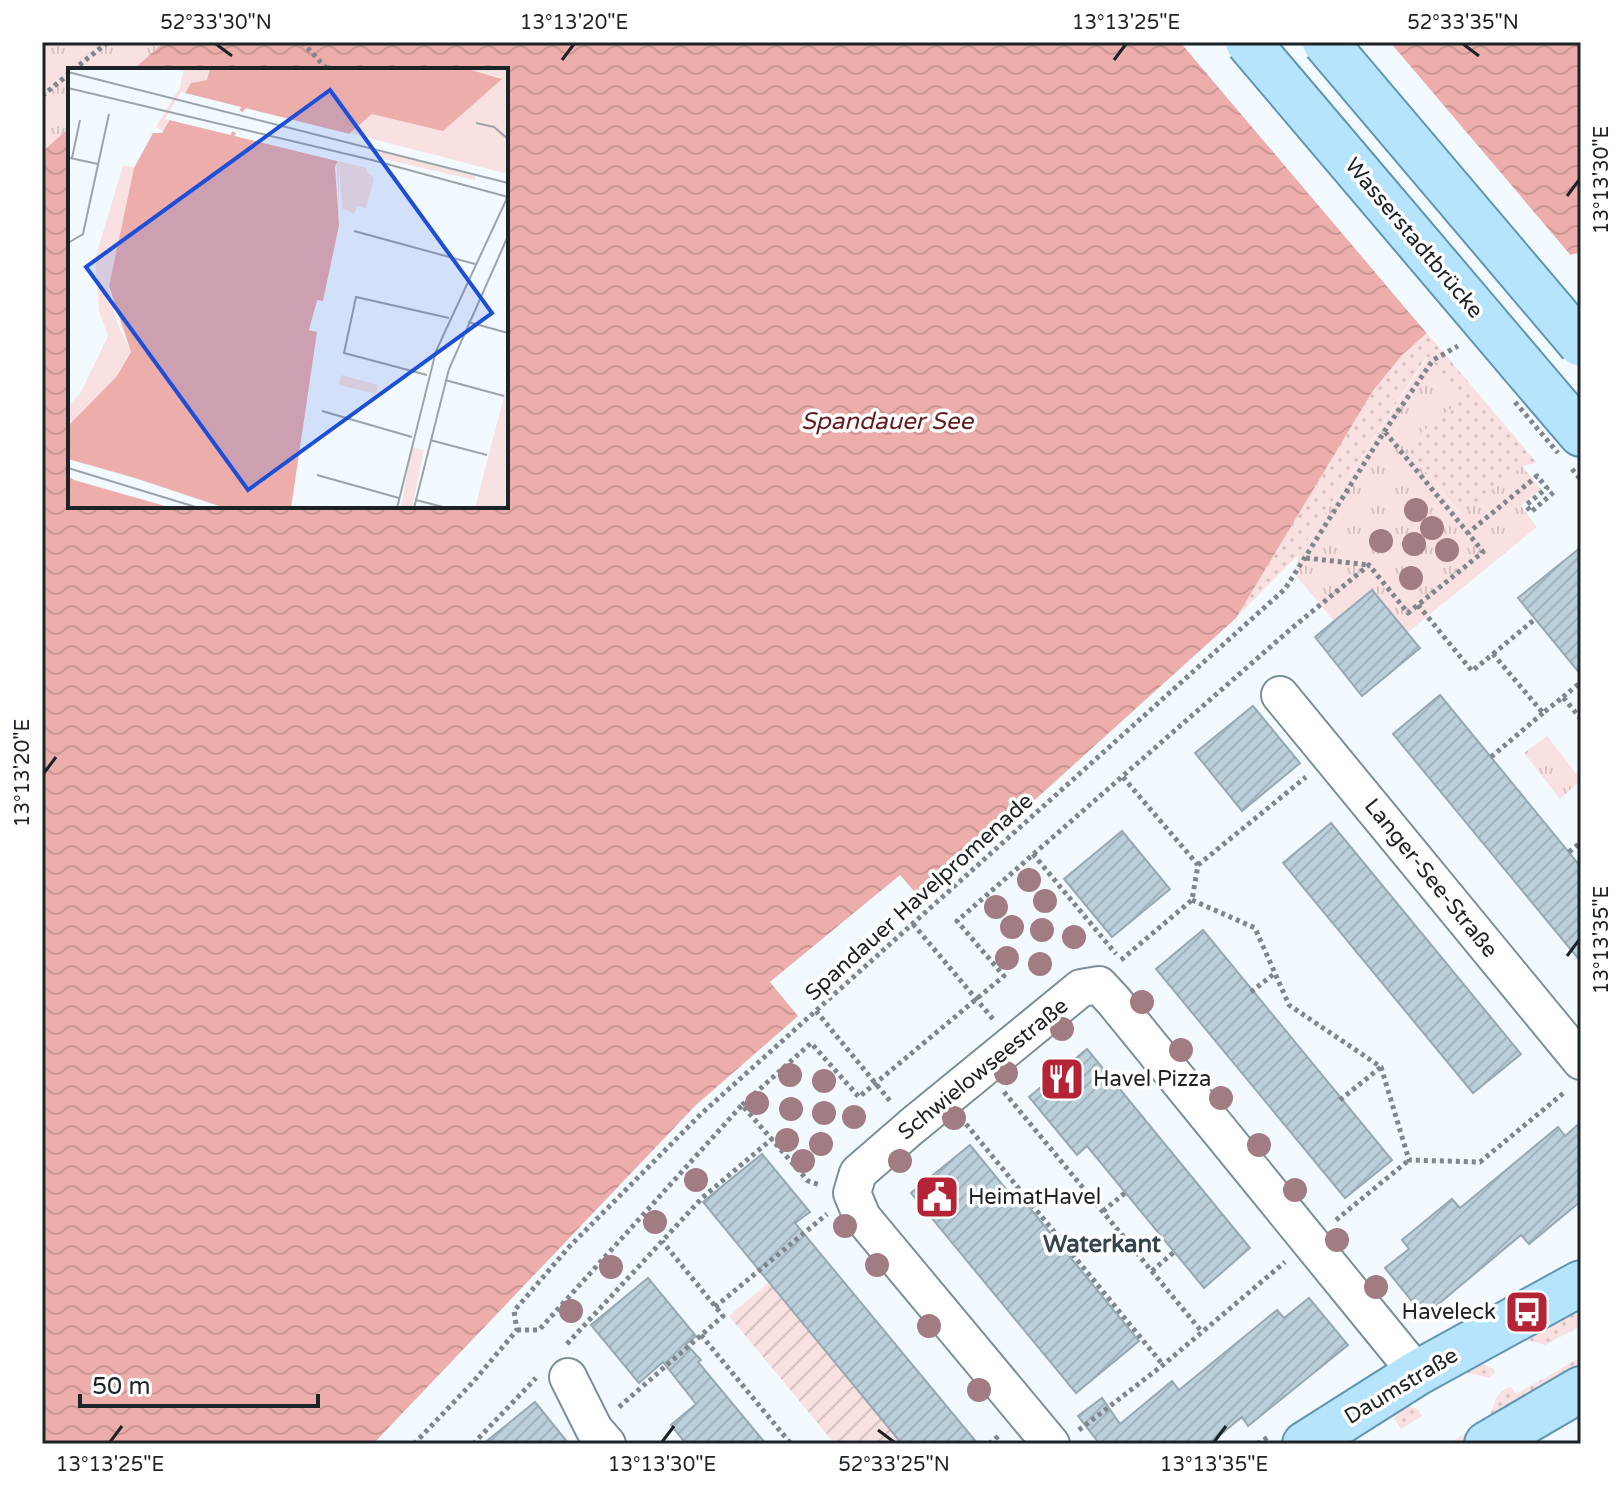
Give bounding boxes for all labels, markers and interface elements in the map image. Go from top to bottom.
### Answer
text: 52°33'30"N [160,11,272,35]
text: 13°13'20"E [520,11,628,35]
text: 13°13'25"E [1072,11,1180,35]
text: 52°33'35"N [1407,11,1519,35]
inset map [68,68,508,508]
text: 13°13'30"E [1590,126,1614,234]
street label: Wasserstadtbrücke [1339,153,1489,323]
water label: Spandauer See [801,407,974,436]
text: 13°13'20"E [11,719,35,827]
street label: Spandauer Havelpromenade [800,788,1038,1006]
street label: Langer-See-Straße [1359,793,1503,963]
text: 13°13'35"E [1590,886,1614,994]
street label: Schwielowseestraße [893,993,1073,1145]
restaurant icon: Havel Pizza [1038,1055,1086,1103]
place label: Havel Pizza [1093,1066,1211,1092]
public building icon: HeimatHavel [913,1173,961,1221]
place label: HeimatHavel [968,1184,1101,1210]
district label: Waterkant [1043,1230,1162,1259]
bus stop icon: Haveleck [1503,1288,1551,1336]
place label: Haveleck [1402,1299,1496,1325]
street label: Daumstraße [1340,1342,1462,1430]
scale bar [80,1358,318,1408]
text: 50 m [92,1372,150,1401]
text: 13°13'25"E [56,1453,164,1477]
text: 13°13'30"E [608,1453,716,1477]
text: 52°33'25"N [838,1453,950,1477]
text: 13°13'35"E [1160,1453,1268,1477]

